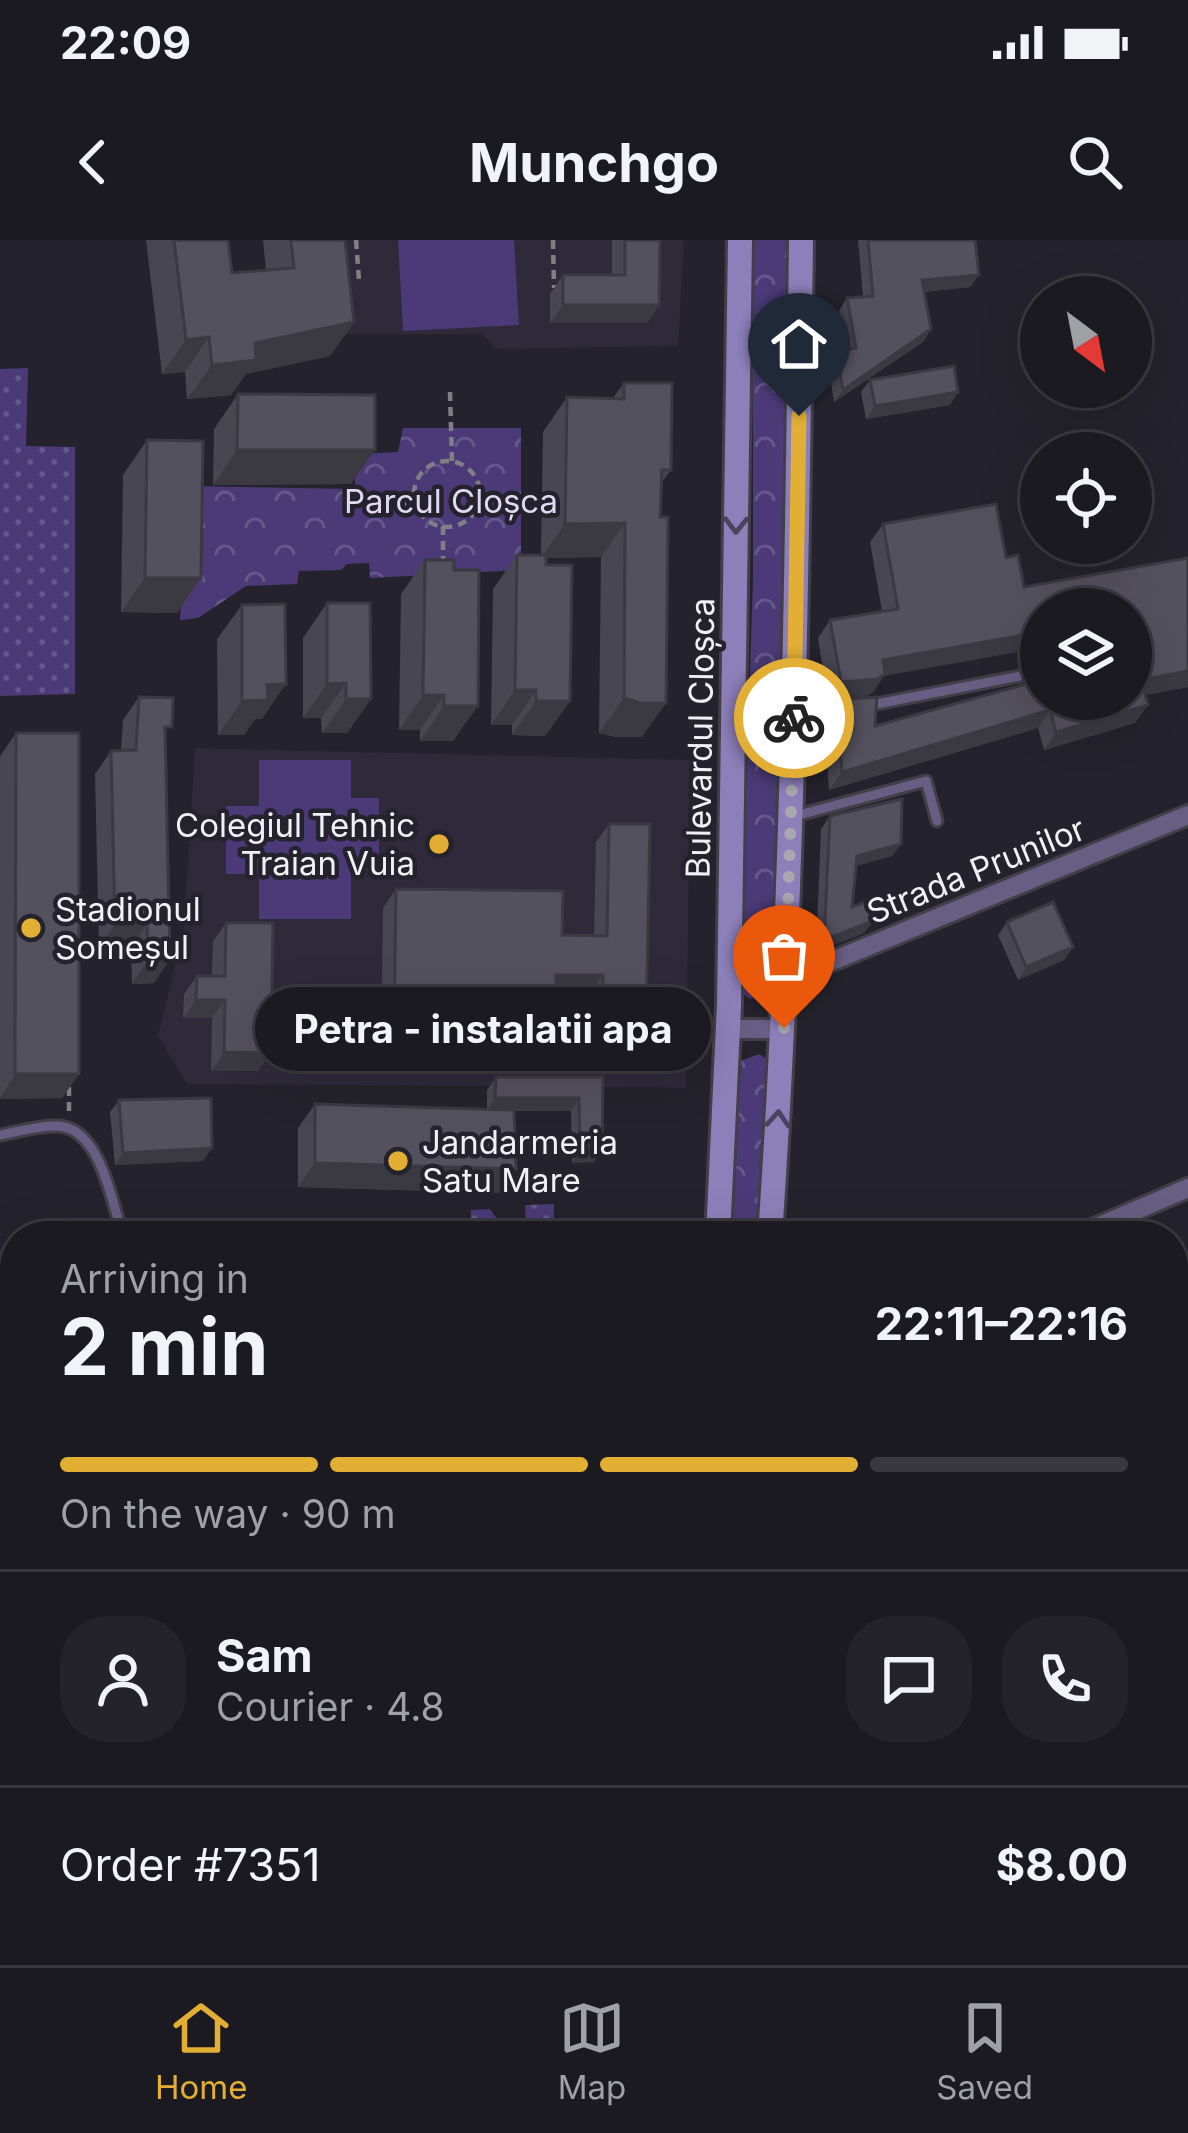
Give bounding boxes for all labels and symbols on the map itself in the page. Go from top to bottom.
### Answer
north arrow [1020,276,1152,408]
pin [748,293,850,416]
park label: Parcul Cloșca [344,481,558,521]
one-way arrow [724,516,750,535]
street label: Bulevardul Cloșca [678,597,722,879]
courier [734,658,854,778]
place label: Colegiul Tehnic Traian Vuia [175,805,415,883]
street label: Strada Prunilor [861,808,1091,932]
marker: Colegiul Tehnic Traian Vuia [426,831,452,857]
place label: Stadionul Someșul [55,889,201,967]
pin [733,905,835,1028]
marker: Stadionul Someșul [18,915,44,941]
callout: Petra - instalatii apa [256,986,712,1070]
one-way arrow [765,1109,791,1128]
place label: Jandarmeria Satu Mare [422,1122,618,1200]
marker: Jandarmeria Satu Mare [385,1148,411,1174]

